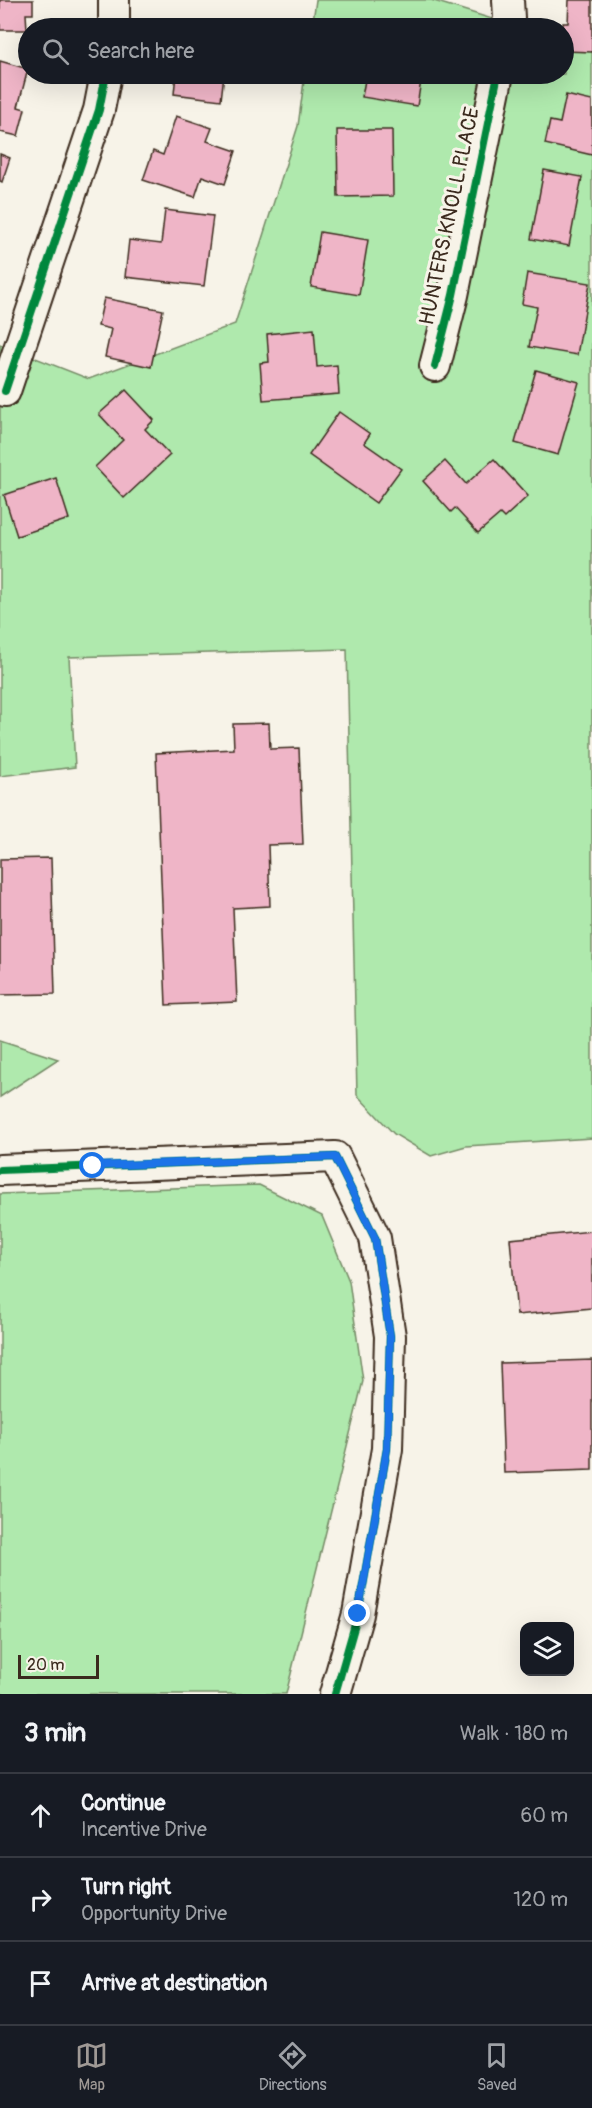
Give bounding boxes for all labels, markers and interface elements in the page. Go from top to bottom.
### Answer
search box [18,18,574,84]
icon: search [39,35,72,68]
text: Search here [87,37,194,65]
street label: HUNTERS KNOLL PLACE [413,104,486,328]
route start [79,1152,105,1178]
route end [344,1600,370,1626]
map controls [520,1622,574,1676]
button: layers [520,1622,574,1676]
scale bar [18,1652,99,1680]
text: 20 m [27,1655,65,1675]
text: 3 min [24,1717,86,1749]
text: Walk · 180 m [460,1721,568,1746]
text: Continue [81,1789,165,1817]
icon: ahead [24,1799,57,1832]
text: 60 m [521,1803,568,1828]
text: Incentive Drive [81,1817,207,1842]
text: Turn right [81,1873,171,1901]
icon: right [24,1883,57,1916]
text: 120 m [513,1887,568,1912]
text: Opportunity Drive [81,1901,227,1926]
icon: arrive [24,1967,57,2000]
text: Arrive at destination [81,1969,267,1997]
tab: Map [75,2039,108,2095]
tab: Directions [259,2039,327,2095]
tab: Saved [477,2039,517,2095]

